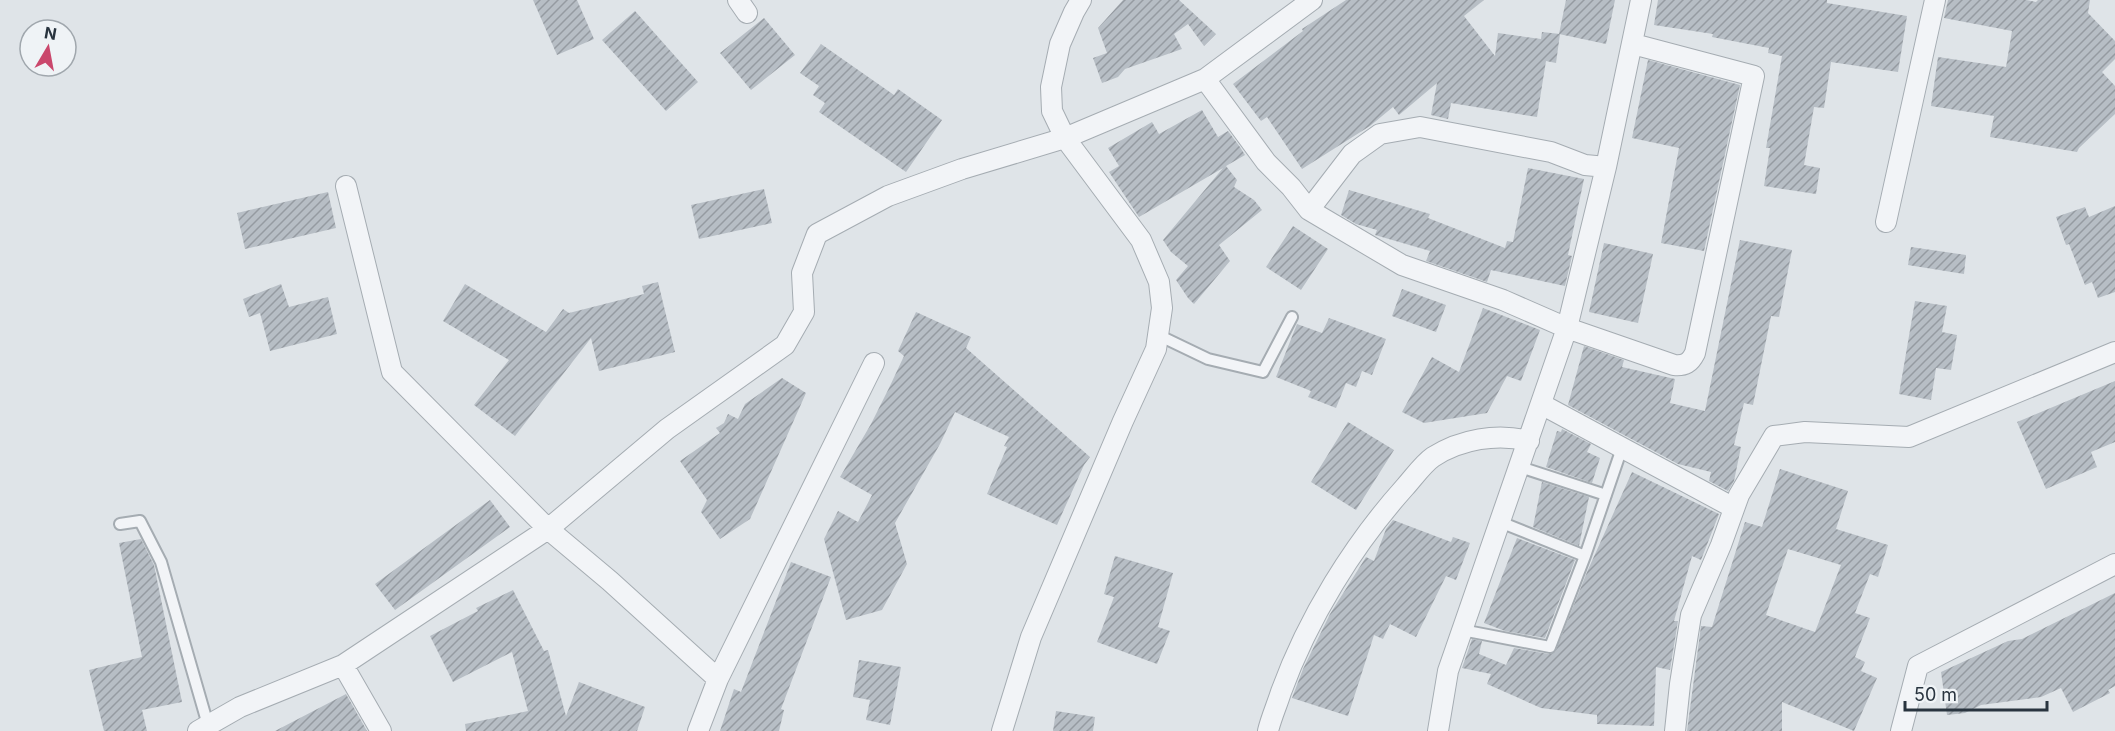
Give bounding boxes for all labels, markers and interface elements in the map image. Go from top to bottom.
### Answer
north arrow [18,18,78,78]
text: N [43,22,58,44]
scale bar [1905,674,2048,712]
text: 50 m [1914,684,1957,705]

